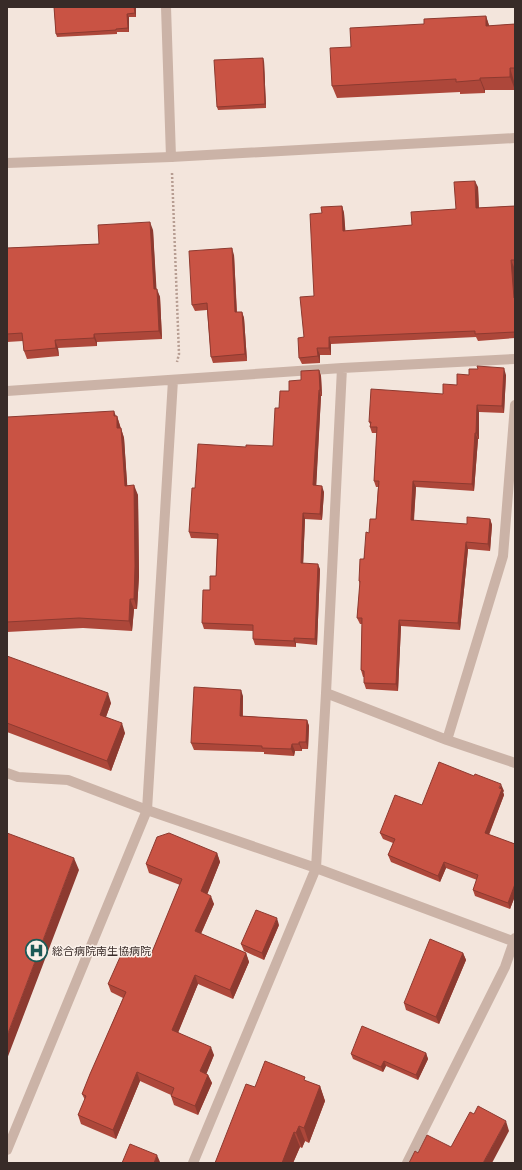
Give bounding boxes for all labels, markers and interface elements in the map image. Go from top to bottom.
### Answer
hospital icon: 総合病院南生協病院 [24,938,50,964]
place label: 総合病院南生協病院 [52,945,151,958]

